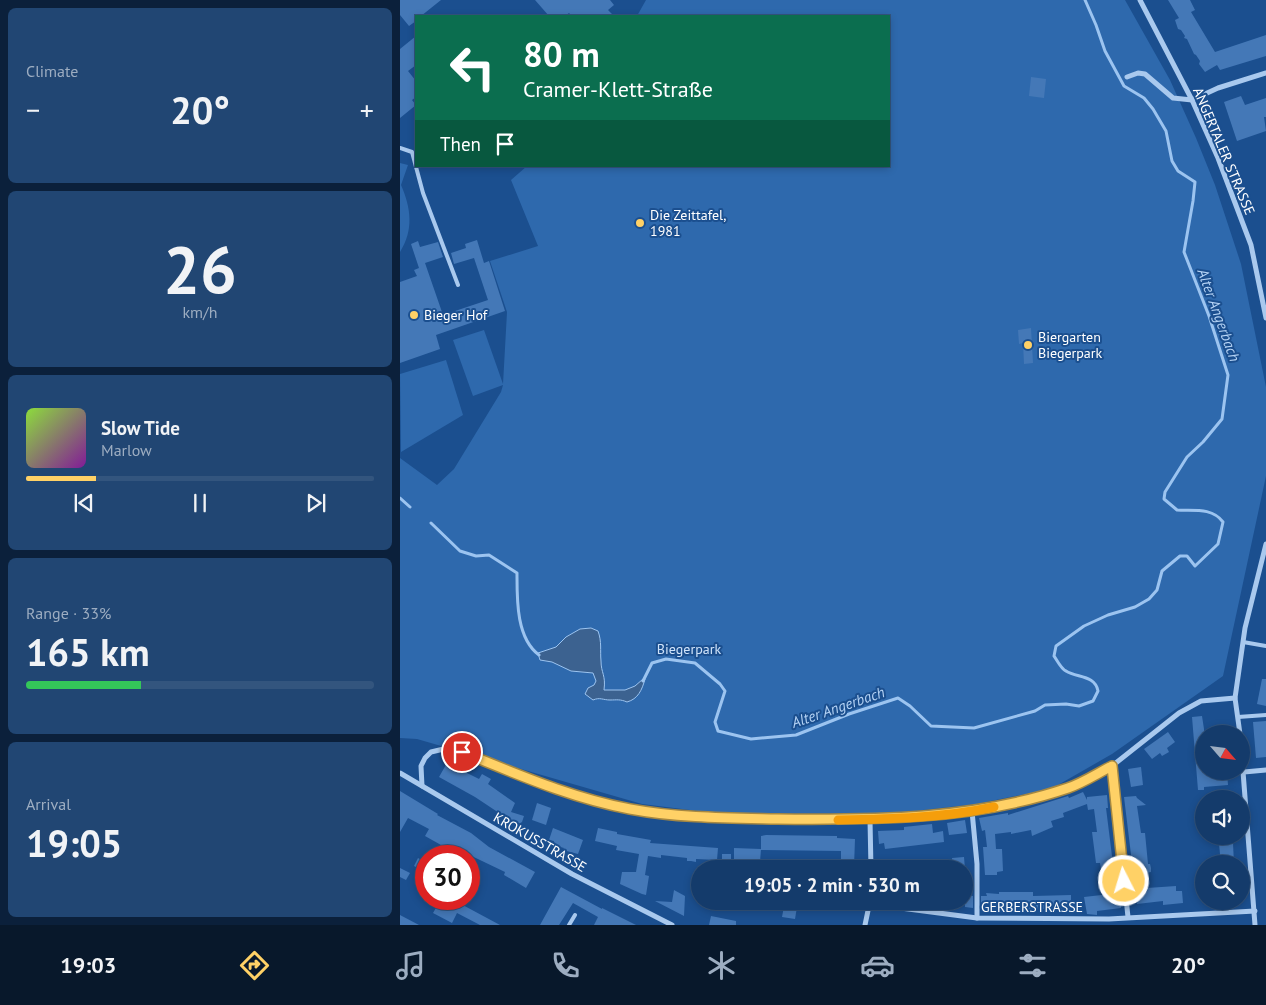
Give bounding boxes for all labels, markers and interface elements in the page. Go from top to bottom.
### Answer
text: 80 m [523,31,600,77]
icon: left [440,35,505,100]
text: Climate [26,61,78,81]
text: Cramer-Klett-Straße [523,75,713,103]
text: 20° [170,85,230,134]
street label: ANGERTALER STRASSE [1189,85,1259,217]
text: − [26,91,40,128]
text: + [360,91,374,128]
icon: arrive [491,130,519,158]
text: Then [440,132,481,156]
place label: Die Zeittafel, 1981 [650,206,726,240]
marker: Die Zeittafel, 1981 [634,217,646,229]
text: 26 [163,227,237,311]
water label: Alter Angerbach [1193,265,1245,364]
text: km/h [182,302,218,322]
place label: Bieger Hof [424,306,488,324]
marker: Bieger Hof [408,309,420,321]
place label: Biergarten Biegerpark [1038,328,1103,362]
marker: Biergarten Biegerpark [1022,339,1034,351]
text: Slow Tide [101,416,180,440]
text: Marlow [101,440,152,460]
icon: previous [70,489,98,517]
icon: pause [186,489,214,517]
icon: next [302,489,330,517]
text: Range · 33% [26,603,111,623]
text: 165 km [26,627,150,676]
park label: Biegerpark [657,640,721,658]
water label: Alter Angerbach [788,682,887,732]
north arrow [1195,725,1250,780]
map controls [1195,725,1250,910]
pin [441,731,483,773]
icon: arrive [448,738,476,766]
button: sound [1195,790,1250,845]
text: Arrival [26,794,71,814]
street label: KROKUSSTRASSE [490,808,590,876]
text: 19:05 [26,818,122,867]
speed limit sign: 30 [415,845,480,910]
position arrow [1097,854,1149,906]
button: search [1195,855,1250,910]
text: 19:05 · 2 min · 530 m [744,873,920,897]
street label: GERBERSTRASSE [981,898,1083,916]
icon: directions [237,948,272,983]
icon: music [393,948,428,983]
icon: phone [548,948,583,983]
icon: climate [704,948,739,983]
icon: car [860,948,895,983]
icon: filters [1015,948,1050,983]
text: 19:03 [60,951,116,979]
text: 20° [1171,951,1206,979]

